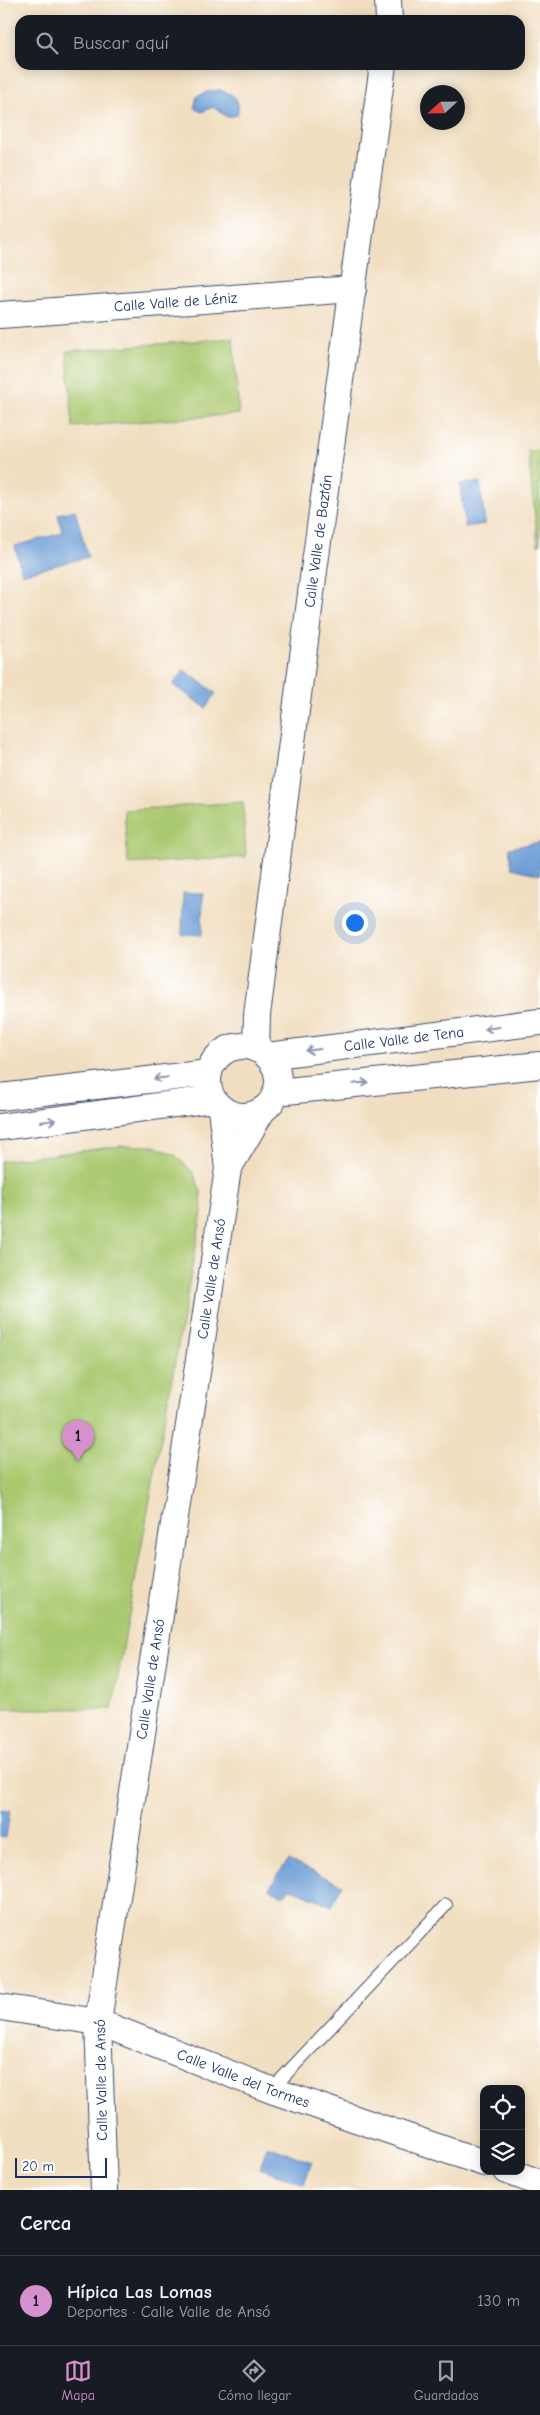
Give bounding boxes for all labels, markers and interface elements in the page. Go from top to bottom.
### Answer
search box [15,15,525,70]
icon: search [33,29,61,57]
text: Buscar aquí [73,32,169,54]
north arrow [420,85,465,130]
street label: Calle Valle de Léniz [113,289,238,316]
street label: Calle Valle de Baztán [300,473,336,609]
your location [342,910,368,936]
street label: Calle Valle de Tena [343,1023,465,1055]
one-way arrow [484,1023,500,1033]
one-way arrow [305,1045,321,1055]
one-way arrow [153,1074,169,1083]
one-way arrow [352,1078,368,1088]
one-way arrow [40,1116,56,1126]
street label: Calle Valle de Ansó [193,1217,229,1340]
pin: 1 [62,1420,94,1461]
street label: Calle Valle de Ansó [132,1617,168,1741]
street label: Calle Valle de Ansó [91,2019,111,2141]
street label: Calle Valle del Tormes [174,2045,312,2112]
map controls [480,2085,525,2175]
button: locate [480,2085,525,2130]
button: layers [480,2130,525,2175]
scale bar [15,2155,108,2178]
text: 20 m [22,2158,54,2175]
text: Cerca [20,2211,71,2235]
text: Hípica Las Lomas [67,2281,212,2303]
text: 1 [33,2292,39,2310]
text: 130 m [477,2292,520,2310]
text: Deportes · Calle Valle de Ansó [67,2303,270,2321]
tab: Mapa [61,2357,95,2404]
tab: Cómo llegar [218,2357,291,2404]
tab: Guardados [414,2357,479,2404]

